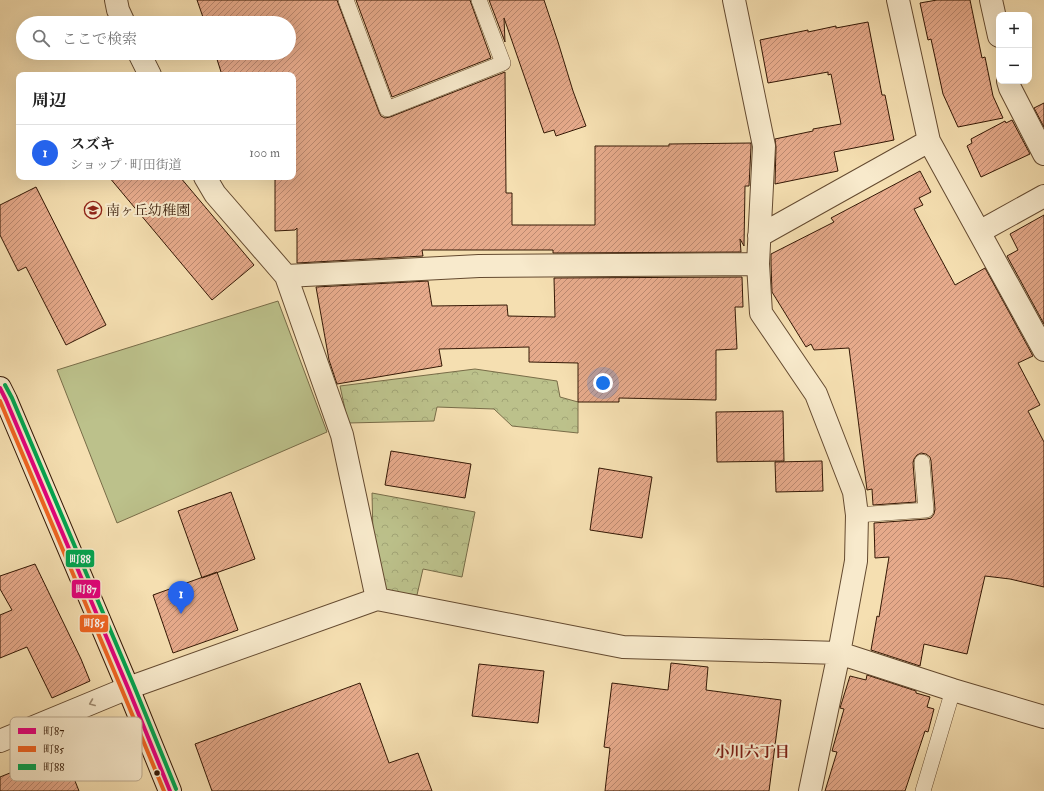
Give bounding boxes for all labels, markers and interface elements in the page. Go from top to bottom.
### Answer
map controls [996,12,1032,84]
button: + [996,12,1032,48]
search box [16,16,296,60]
icon: search [30,27,52,49]
text: ここで検索 [62,30,137,49]
button: − [996,48,1032,84]
text: 周辺 [32,90,66,111]
text: スズキ [70,135,115,154]
text: 1 [43,145,47,161]
text: 100 m [249,145,280,161]
text: ショップ · 町田街道 [70,157,182,173]
school or university icon: 南ヶ丘幼稚園 [83,200,103,220]
place label: 南ヶ丘幼稚園 [106,202,190,219]
your location [593,373,613,393]
line badge: 町88 [65,549,95,568]
text: 町88 [69,553,91,566]
line badge: 町87 [71,579,101,599]
pin: 1 [168,581,194,614]
text: 町87 [75,583,98,596]
line badge: 町85 [79,614,109,633]
text: 町85 [84,617,105,630]
one-way arrow [89,698,97,706]
legend [10,717,142,781]
text: 町87 [43,725,64,738]
text: 町85 [43,743,64,756]
district label: 小川六丁目 [714,743,790,762]
text: 町88 [43,761,64,774]
unlabelled marker [152,768,162,778]

